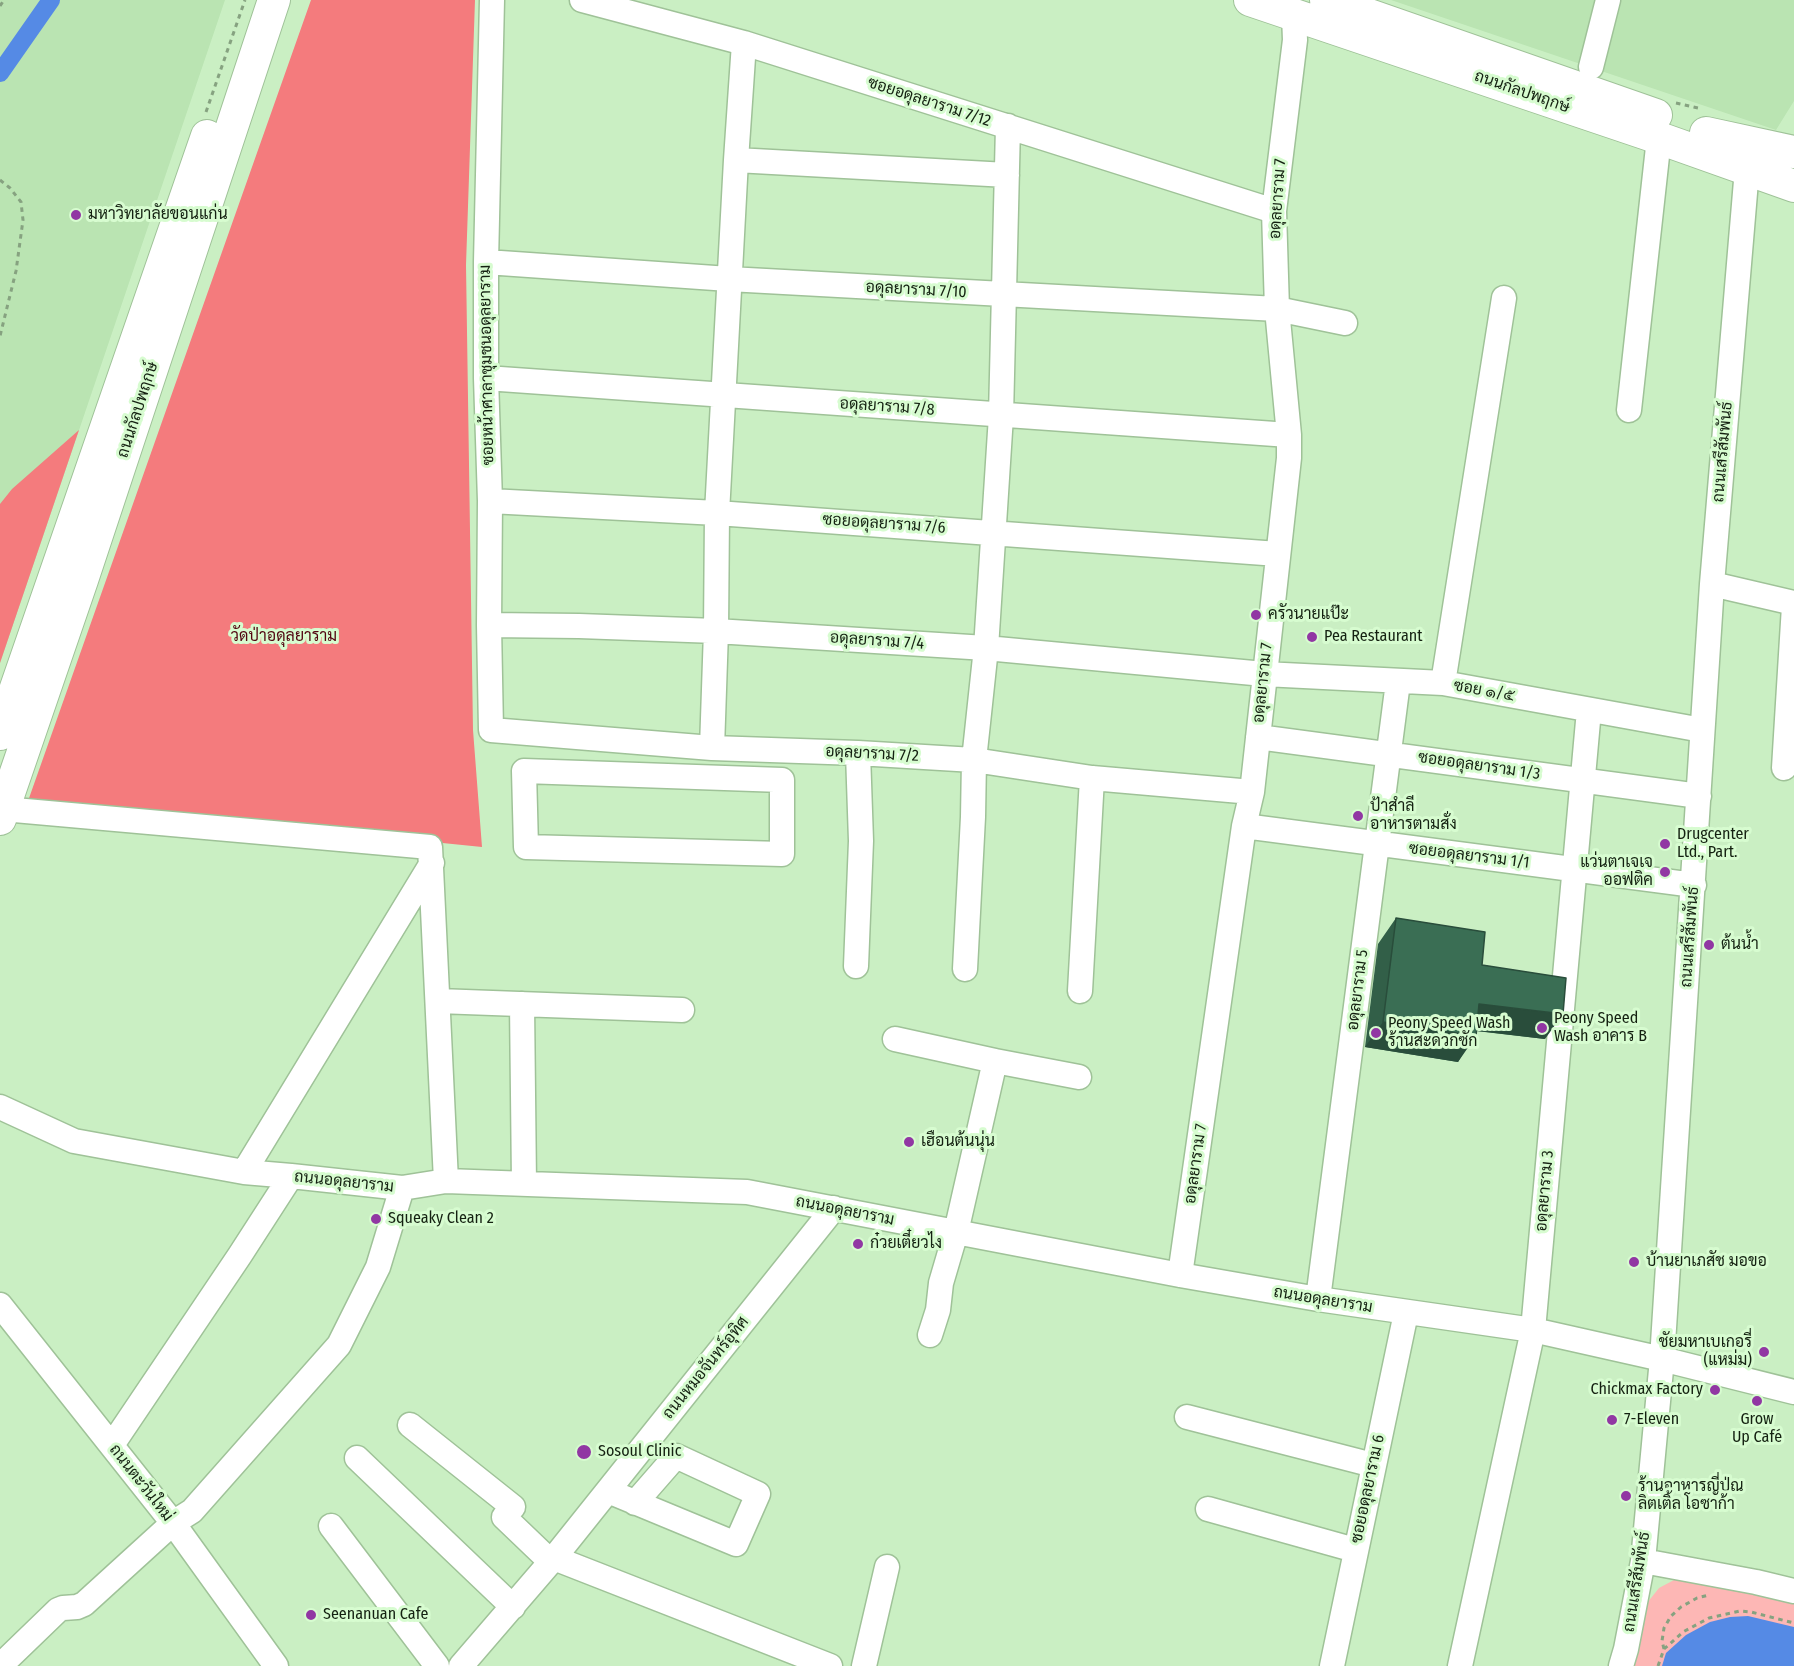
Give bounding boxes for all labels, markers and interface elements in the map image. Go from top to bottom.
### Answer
street label: ถนนกัลปพฤกษ์ [1472,67,1572,117]
street label: ซอยอดุลยาราม 7/12 [865,73,993,131]
street label: อดุลยาราม 7 [1266,158,1290,240]
place label: มหาวิทยาลัยขอนแก่น [88,205,228,225]
marker: มหาวิทยาลัยขอนแก่น [69,208,83,222]
street label: ซอยหน้าศาลาชุมชนอดุลยาราม [476,264,498,466]
street label: อดุลยาราม 7/10 [865,278,967,302]
street label: ถนนกัลปพฤกษ์ [113,360,163,460]
street label: อดุลยาราม 7/8 [839,394,935,420]
street label: ถนนเสรีสัมพันธ์ [1709,401,1737,503]
street label: ซอยอดุลยาราม 7/6 [822,510,946,538]
place label: ครัวนายแป๊ะ [1268,605,1349,625]
marker: ครัวนายแป๊ะ [1249,608,1263,622]
park label: วัดป่าอดุลยาราม [231,627,337,647]
place label: Pea Restaurant [1324,627,1422,647]
street label: อดุลยาราม 7/4 [829,628,925,654]
marker: Pea Restaurant [1305,630,1319,644]
street label: อดุลยาราม 7 [1249,642,1277,724]
street label: ซอย ๑/๕ [1452,676,1516,706]
street label: อดุลยาราม 7/2 [825,742,919,766]
street label: ซอยอดุลยาราม 1/3 [1417,748,1541,784]
place label: ป้าสำลี อาหารตามสั่ง [1370,797,1457,835]
marker: ป้าสำลี อาหารตามสั่ง [1351,809,1365,823]
place label: Drugcenter Ltd., Part. [1677,825,1749,863]
marker: Drugcenter Ltd., Part. [1658,837,1672,851]
street label: ซอยอดุลยาราม 1/1 [1408,839,1530,873]
place label: แว่นตาเจเจ ออฟติค [1580,853,1653,891]
marker: แว่นตาเจเจ ออฟติค [1658,865,1672,879]
street label: ถนนเสรีสัมพันธ์ [1677,886,1703,988]
place label: ต้นน้ำ [1721,935,1759,955]
marker: ต้นน้ำ [1702,938,1716,952]
street label: อดุลยาราม 5 [1344,948,1372,1032]
place label: Peony Speed Wash อาคาร B [1554,1009,1647,1047]
place label: Peony Speed Wash ร้านสะดวกซัก [1388,1014,1511,1052]
marker: Peony Speed Wash อาคาร B [1535,1021,1549,1035]
marker: Peony Speed Wash ร้านสะดวกซัก [1369,1026,1383,1040]
street label: อดุลยาราม 7 [1181,1123,1211,1205]
place label: เฮือนต้นนุ่น [921,1132,995,1152]
marker: เฮือนต้นนุ่น [902,1135,916,1149]
street label: อดุลยาราม 3 [1532,1150,1558,1232]
street label: ถนนอดุลยาราม [293,1167,395,1197]
street label: ถนนอดุลยาราม [794,1192,896,1230]
place label: Squeaky Clean 2 [388,1209,494,1229]
marker: Squeaky Clean 2 [369,1212,383,1226]
place label: ก๋วยเตี๋ยวไง [870,1234,942,1254]
marker: ก๋วยเตี๋ยวไง [851,1237,865,1251]
place label: บ้านยาเภสัช มอขอ [1646,1252,1767,1272]
marker: บ้านยาเภสัช มอขอ [1627,1255,1641,1269]
street label: ถนนอดุลยาราม [1272,1283,1374,1317]
street label: ถนนหมอจันทร์อุทิศ [659,1313,753,1423]
place label: ชัยมหาเบเกอรี่ (แหม่ม) [1659,1333,1752,1371]
marker: ชัยมหาเบเกอรี่ (แหม่ม) [1757,1345,1771,1359]
place label: Chickmax Factory [1590,1380,1703,1400]
marker: Chickmax Factory [1708,1383,1722,1397]
marker: Grow Up Café [1750,1394,1764,1408]
place label: 7-Eleven [1624,1410,1679,1430]
place label: Grow Up Café [1732,1410,1782,1448]
marker: 7-Eleven [1605,1413,1619,1427]
street label: ซอยอดุลยาราม 6 [1347,1433,1389,1545]
street label: ถนนตะวันใหม่ [105,1441,177,1525]
place label: Sosoul Clinic [598,1442,681,1462]
marker: Sosoul Clinic [575,1443,593,1461]
place label: ร้านอาหารญี่ปุ่ณ ลิตเติ้ล โอซาก้า [1638,1477,1744,1515]
marker: ร้านอาหารญี่ปุ่ณ ลิตเติ้ล โอซาก้า [1619,1489,1633,1503]
street label: ถนนเสรีสัมพันธ์ [1620,1531,1654,1633]
place label: Seenanuan Cafe [323,1605,428,1625]
marker: Seenanuan Cafe [304,1608,318,1622]

